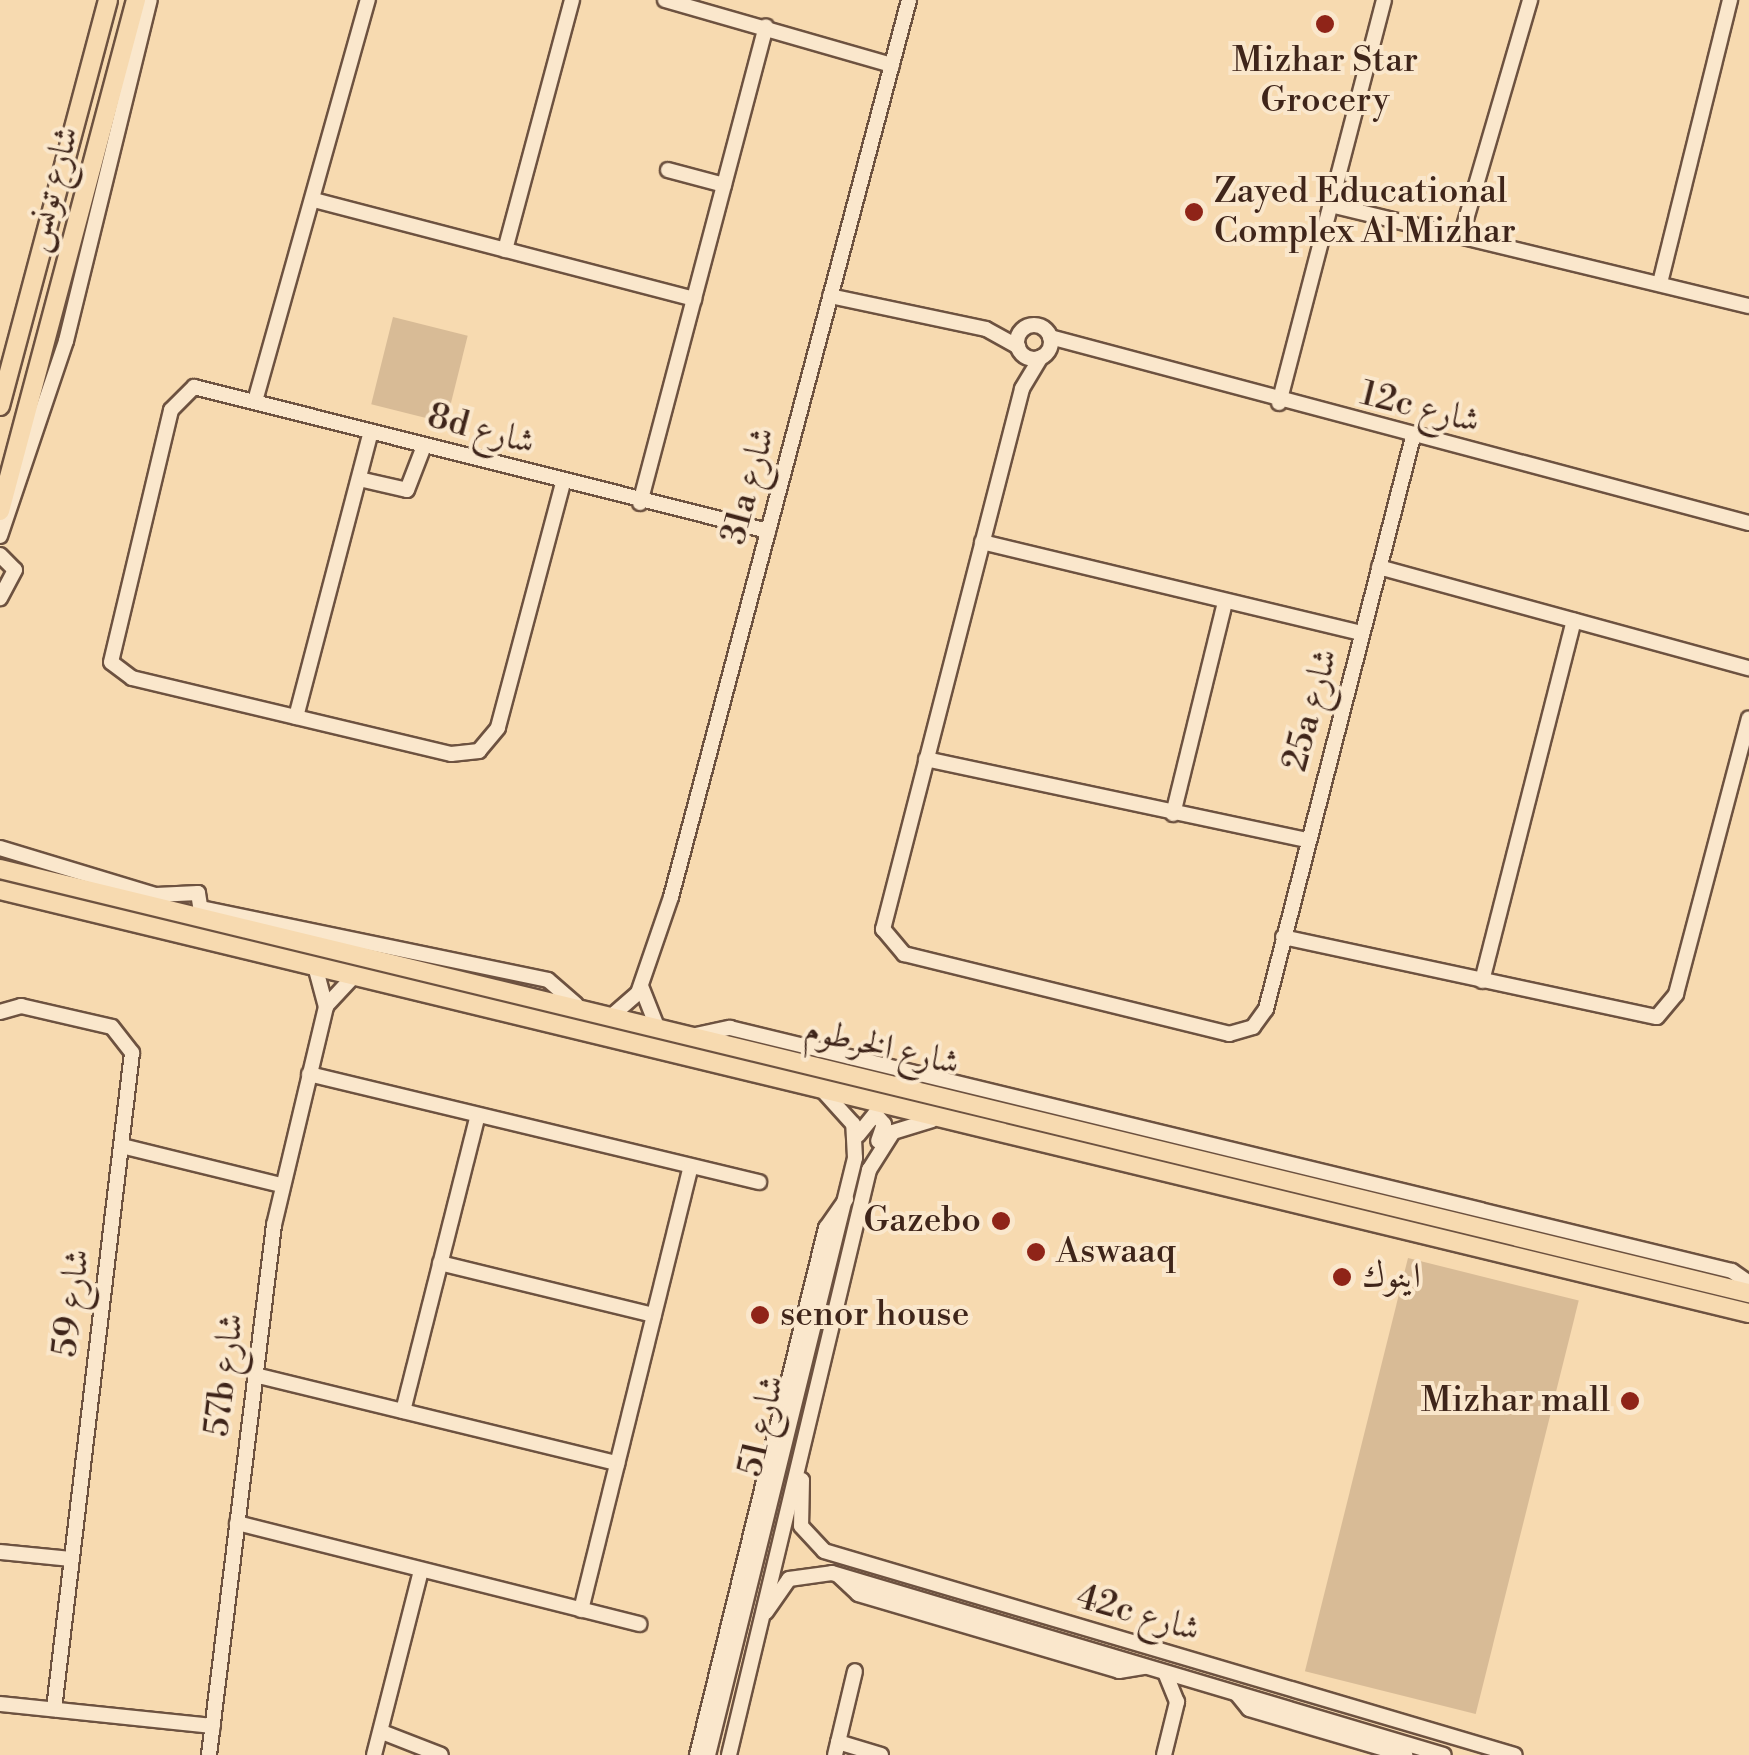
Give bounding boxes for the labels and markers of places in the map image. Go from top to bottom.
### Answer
marker: Mizhar Star Grocery [1314,13,1336,35]
place label: Mizhar Star Grocery [1232,40,1418,122]
place label: Zayed Educational Complex Al Mizhar [1214,171,1516,253]
marker: Zayed Educational Complex Al Mizhar [1183,201,1205,223]
place label: Gazebo [863,1200,981,1242]
marker: Gazebo [990,1210,1012,1232]
place label: Aswaaq [1056,1231,1176,1273]
marker: Aswaaq [1025,1241,1047,1263]
place label: اينوك [1362,1256,1421,1298]
marker: اينوك [1331,1266,1353,1288]
place label: senor house [780,1294,969,1336]
marker: senor house [749,1304,771,1326]
place label: Mizhar mall [1421,1380,1610,1422]
marker: Mizhar mall [1619,1390,1641,1412]

